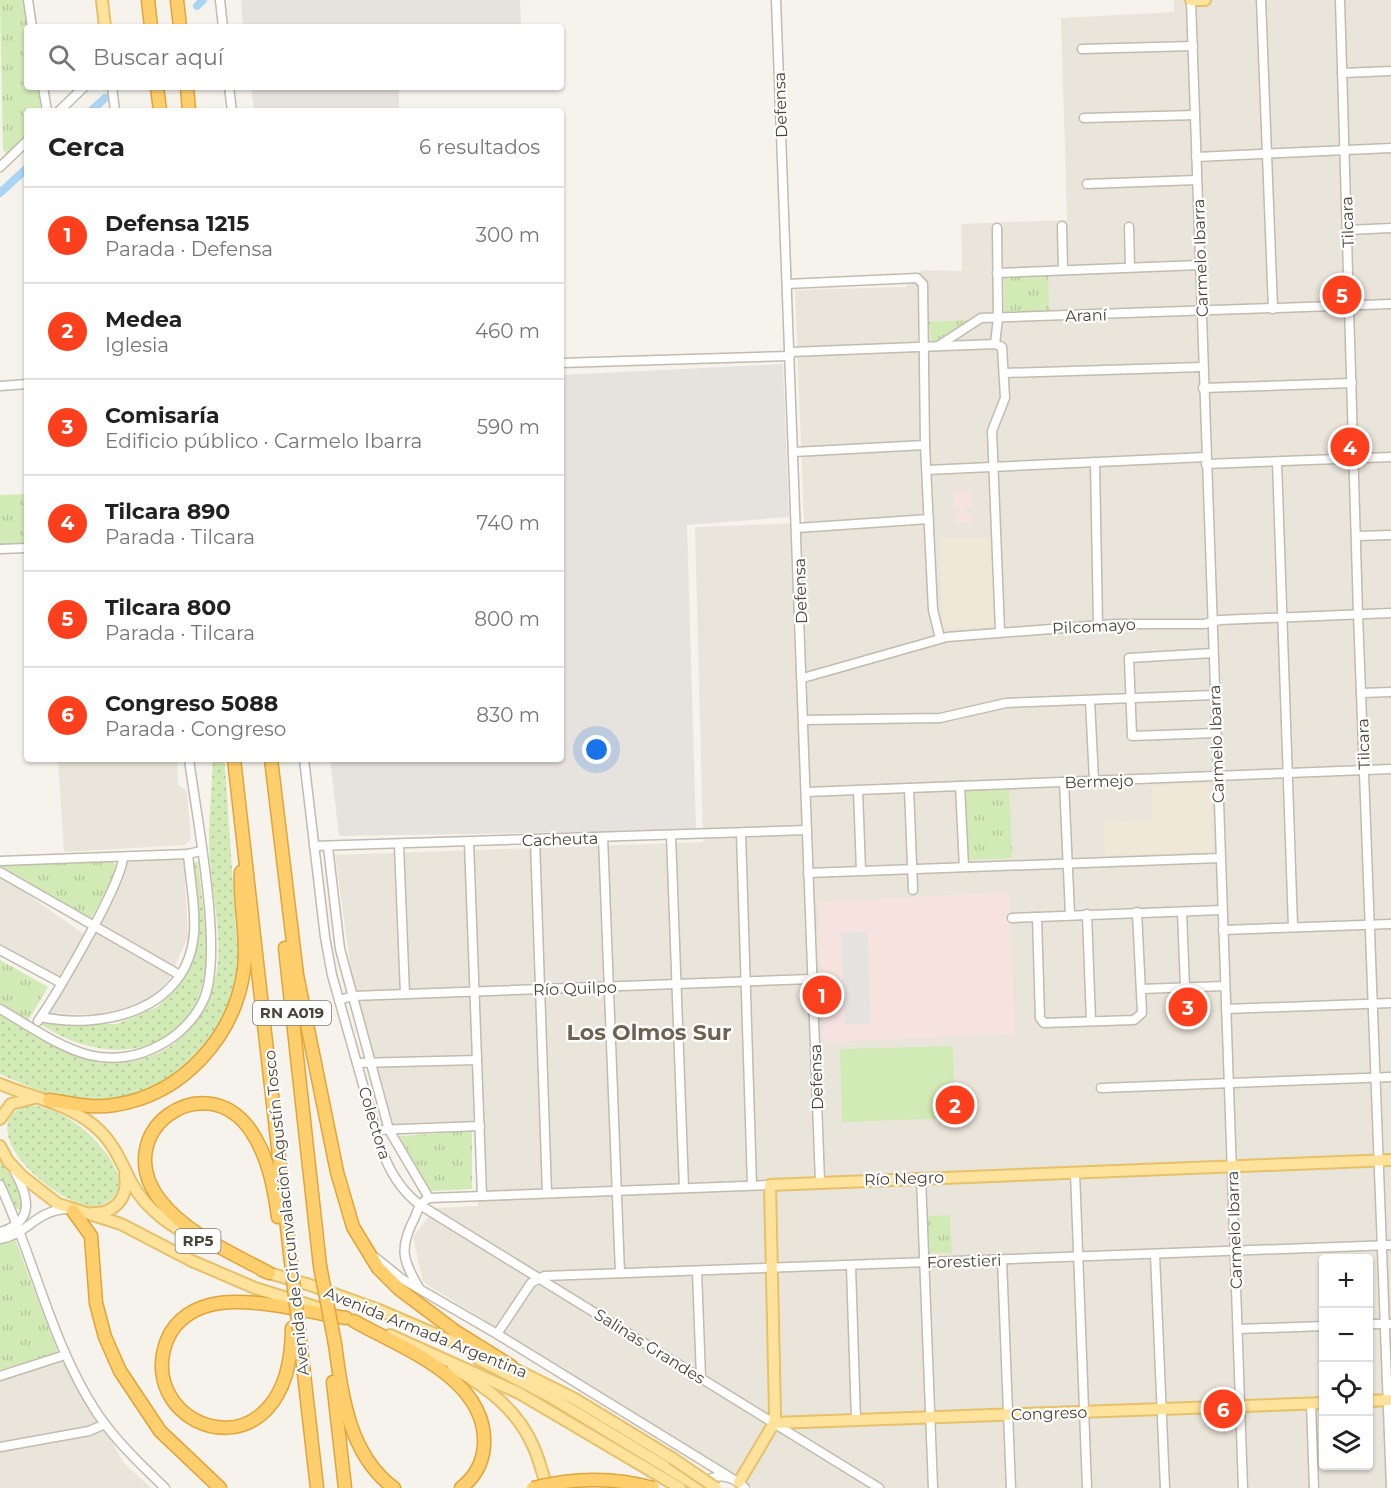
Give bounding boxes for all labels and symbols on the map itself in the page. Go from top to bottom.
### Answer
street label: Defensa [770,72,791,138]
street label: Tilcara [1337,196,1358,248]
street label: Carmelo Ibarra [1189,198,1212,318]
pin: 5 [1322,272,1362,318]
street label: Araní [1065,305,1108,326]
pin: 4 [1330,424,1370,470]
street label: Defensa [790,558,811,624]
street label: Pilcomayo [1052,615,1136,638]
street label: Carmelo Ibarra [1205,684,1228,804]
street label: Tilcara [1353,718,1374,770]
your location [582,735,611,764]
street label: Bermejo [1064,771,1134,792]
street label: Cacheuta [522,829,599,850]
pin: 1 [802,972,842,1018]
street label: Río Quilpo [533,978,617,999]
pin: 3 [1168,984,1208,1030]
road number: RN A019 [253,1001,331,1025]
district label: Los Olmos Sur [567,1019,731,1046]
street label: Defensa [806,1044,827,1110]
street label: Avenida de Circunvalación Agustín Tosco [260,1049,313,1377]
pin: 2 [936,1082,974,1128]
street label: Colectora [354,1084,395,1162]
street label: Río Negro [864,1168,944,1189]
street label: Carmelo Ibarra [1223,1170,1246,1290]
road number: RP5 [176,1229,220,1253]
street label: Forestieri [926,1251,1002,1272]
street label: Avenida Armada Argentina [321,1283,530,1382]
street label: Salinas Grandes [591,1305,709,1388]
pin: 6 [1204,1386,1242,1432]
street label: Congreso [1010,1403,1088,1424]

